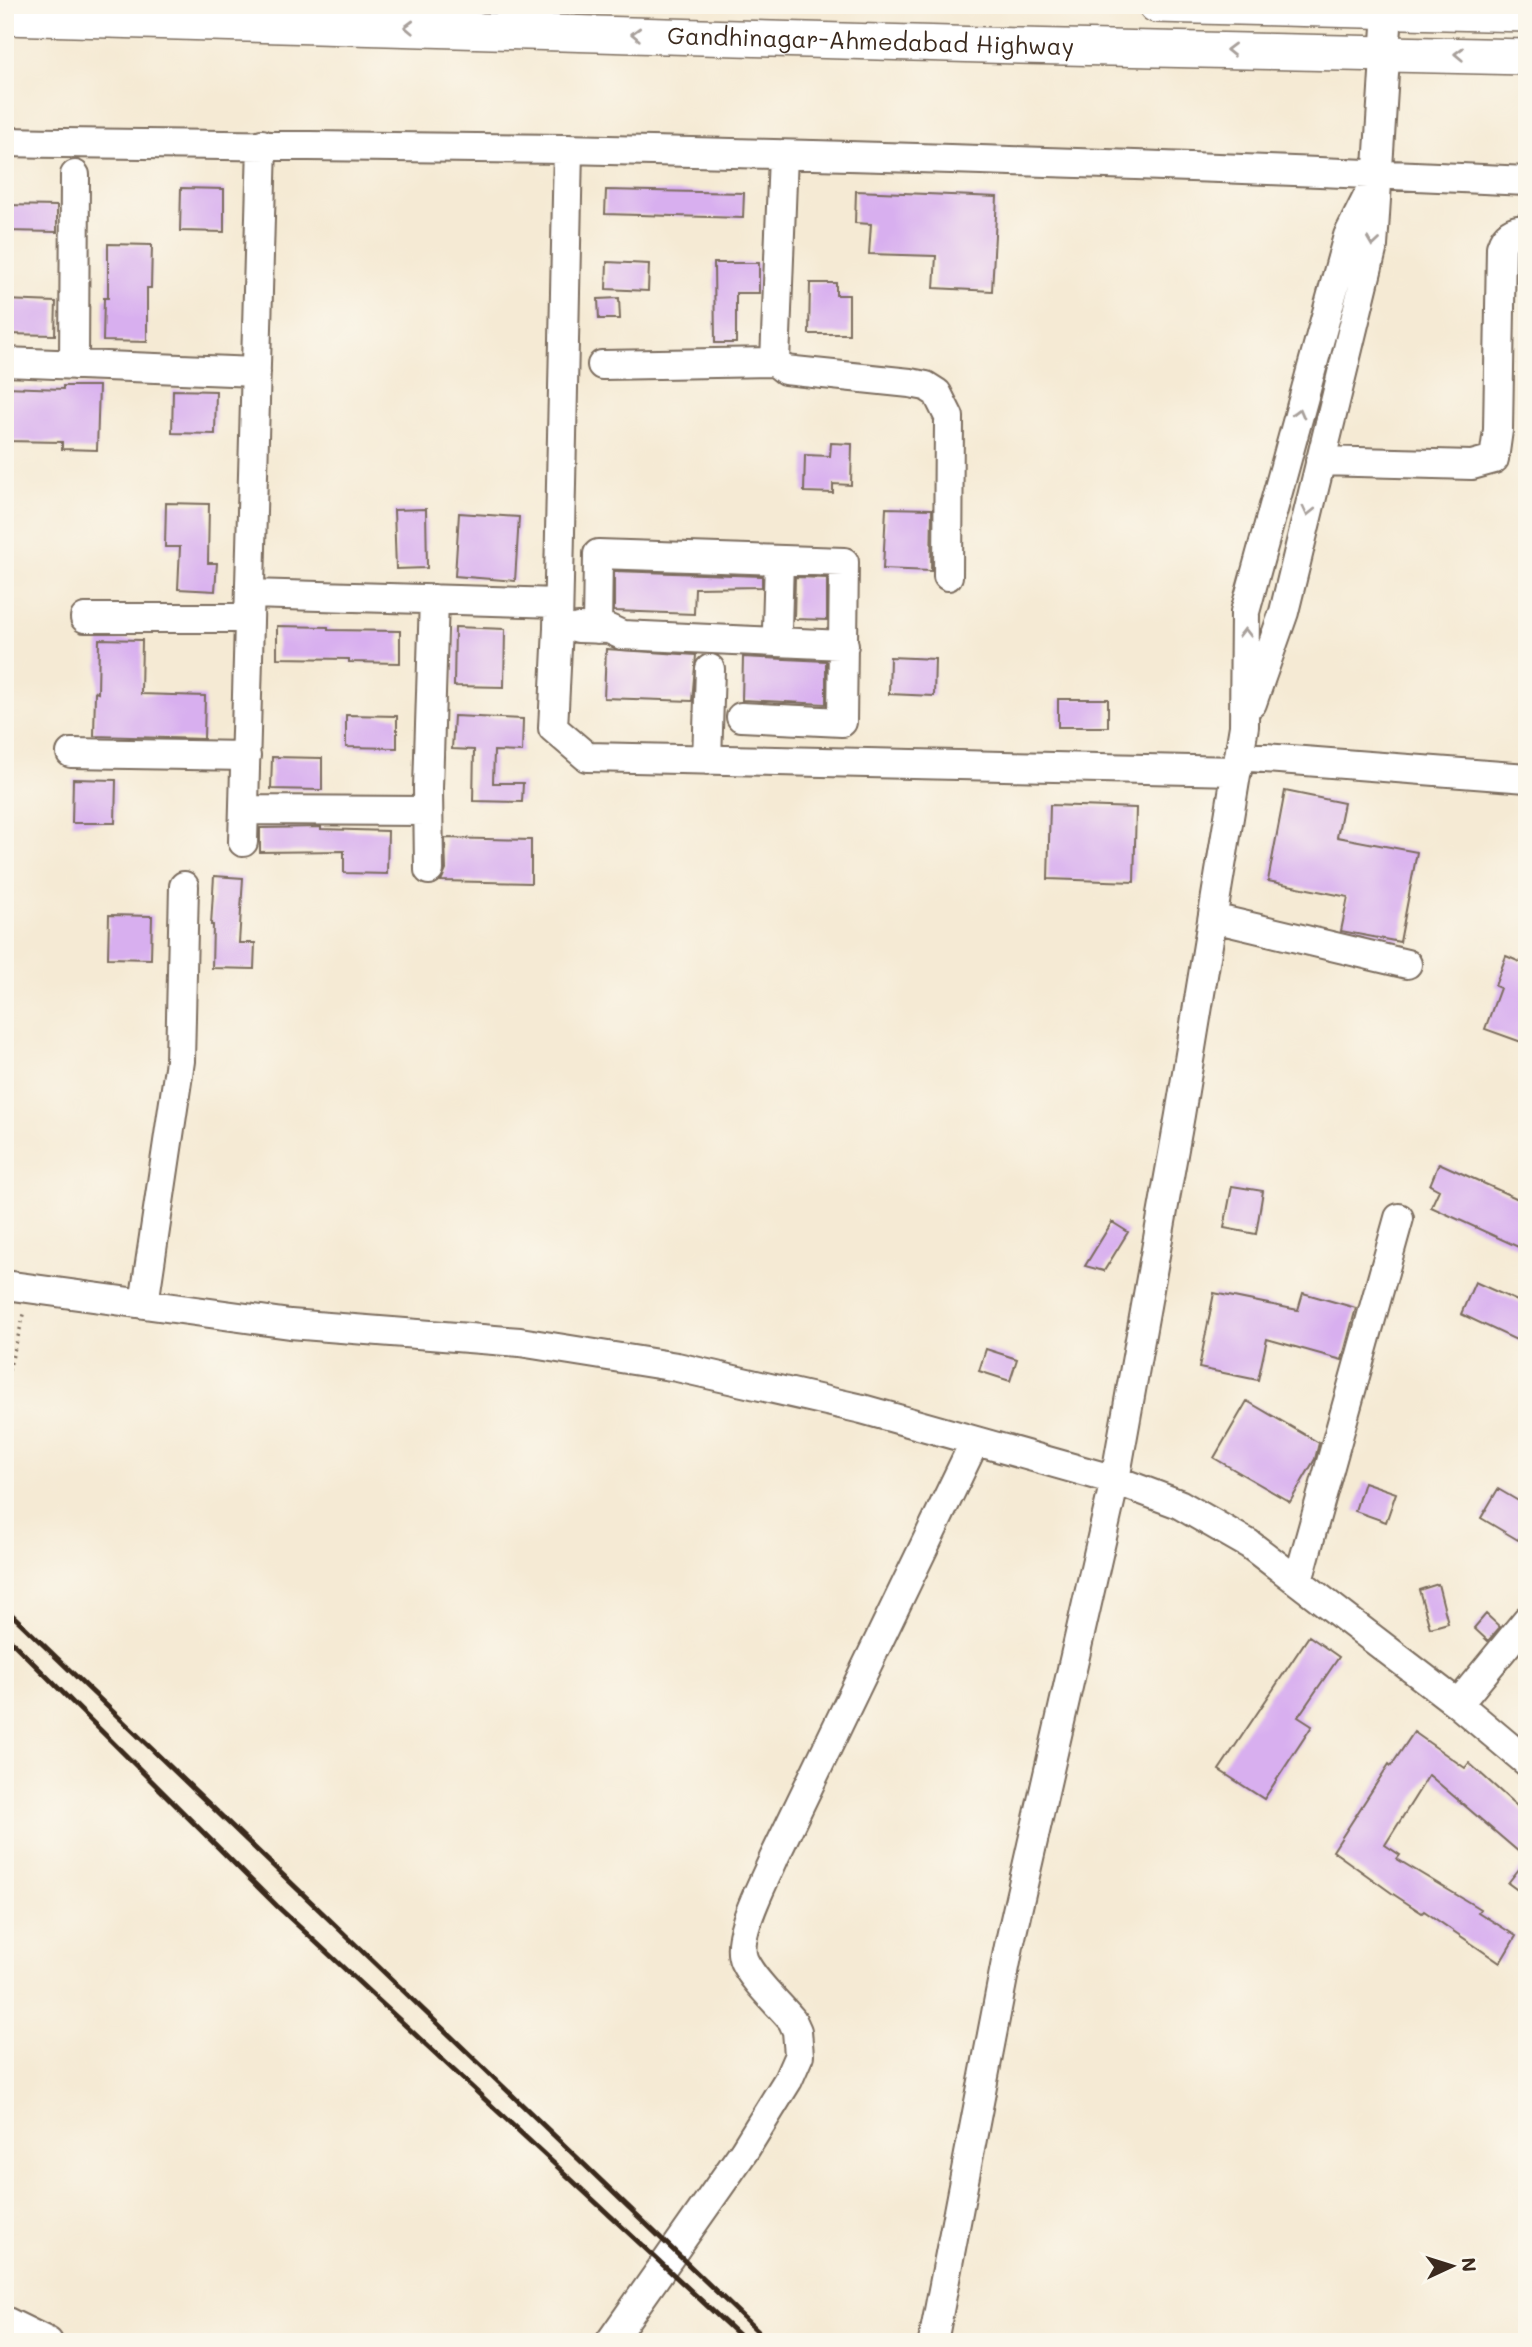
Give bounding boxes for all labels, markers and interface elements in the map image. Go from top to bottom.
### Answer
street label: Gandhinagar-Ahmedabad Highway [667,19,1074,61]
one-way arrow [403,20,414,35]
one-way arrow [631,26,642,41]
one-way arrow [1225,42,1236,57]
one-way arrow [1453,47,1464,62]
one-way arrow [1366,236,1381,248]
one-way arrow [1291,407,1305,419]
one-way arrow [1302,505,1316,517]
one-way arrow [1237,627,1253,638]
north arrow [1416,2232,1486,2302]
text: N [1456,2257,1482,2273]

